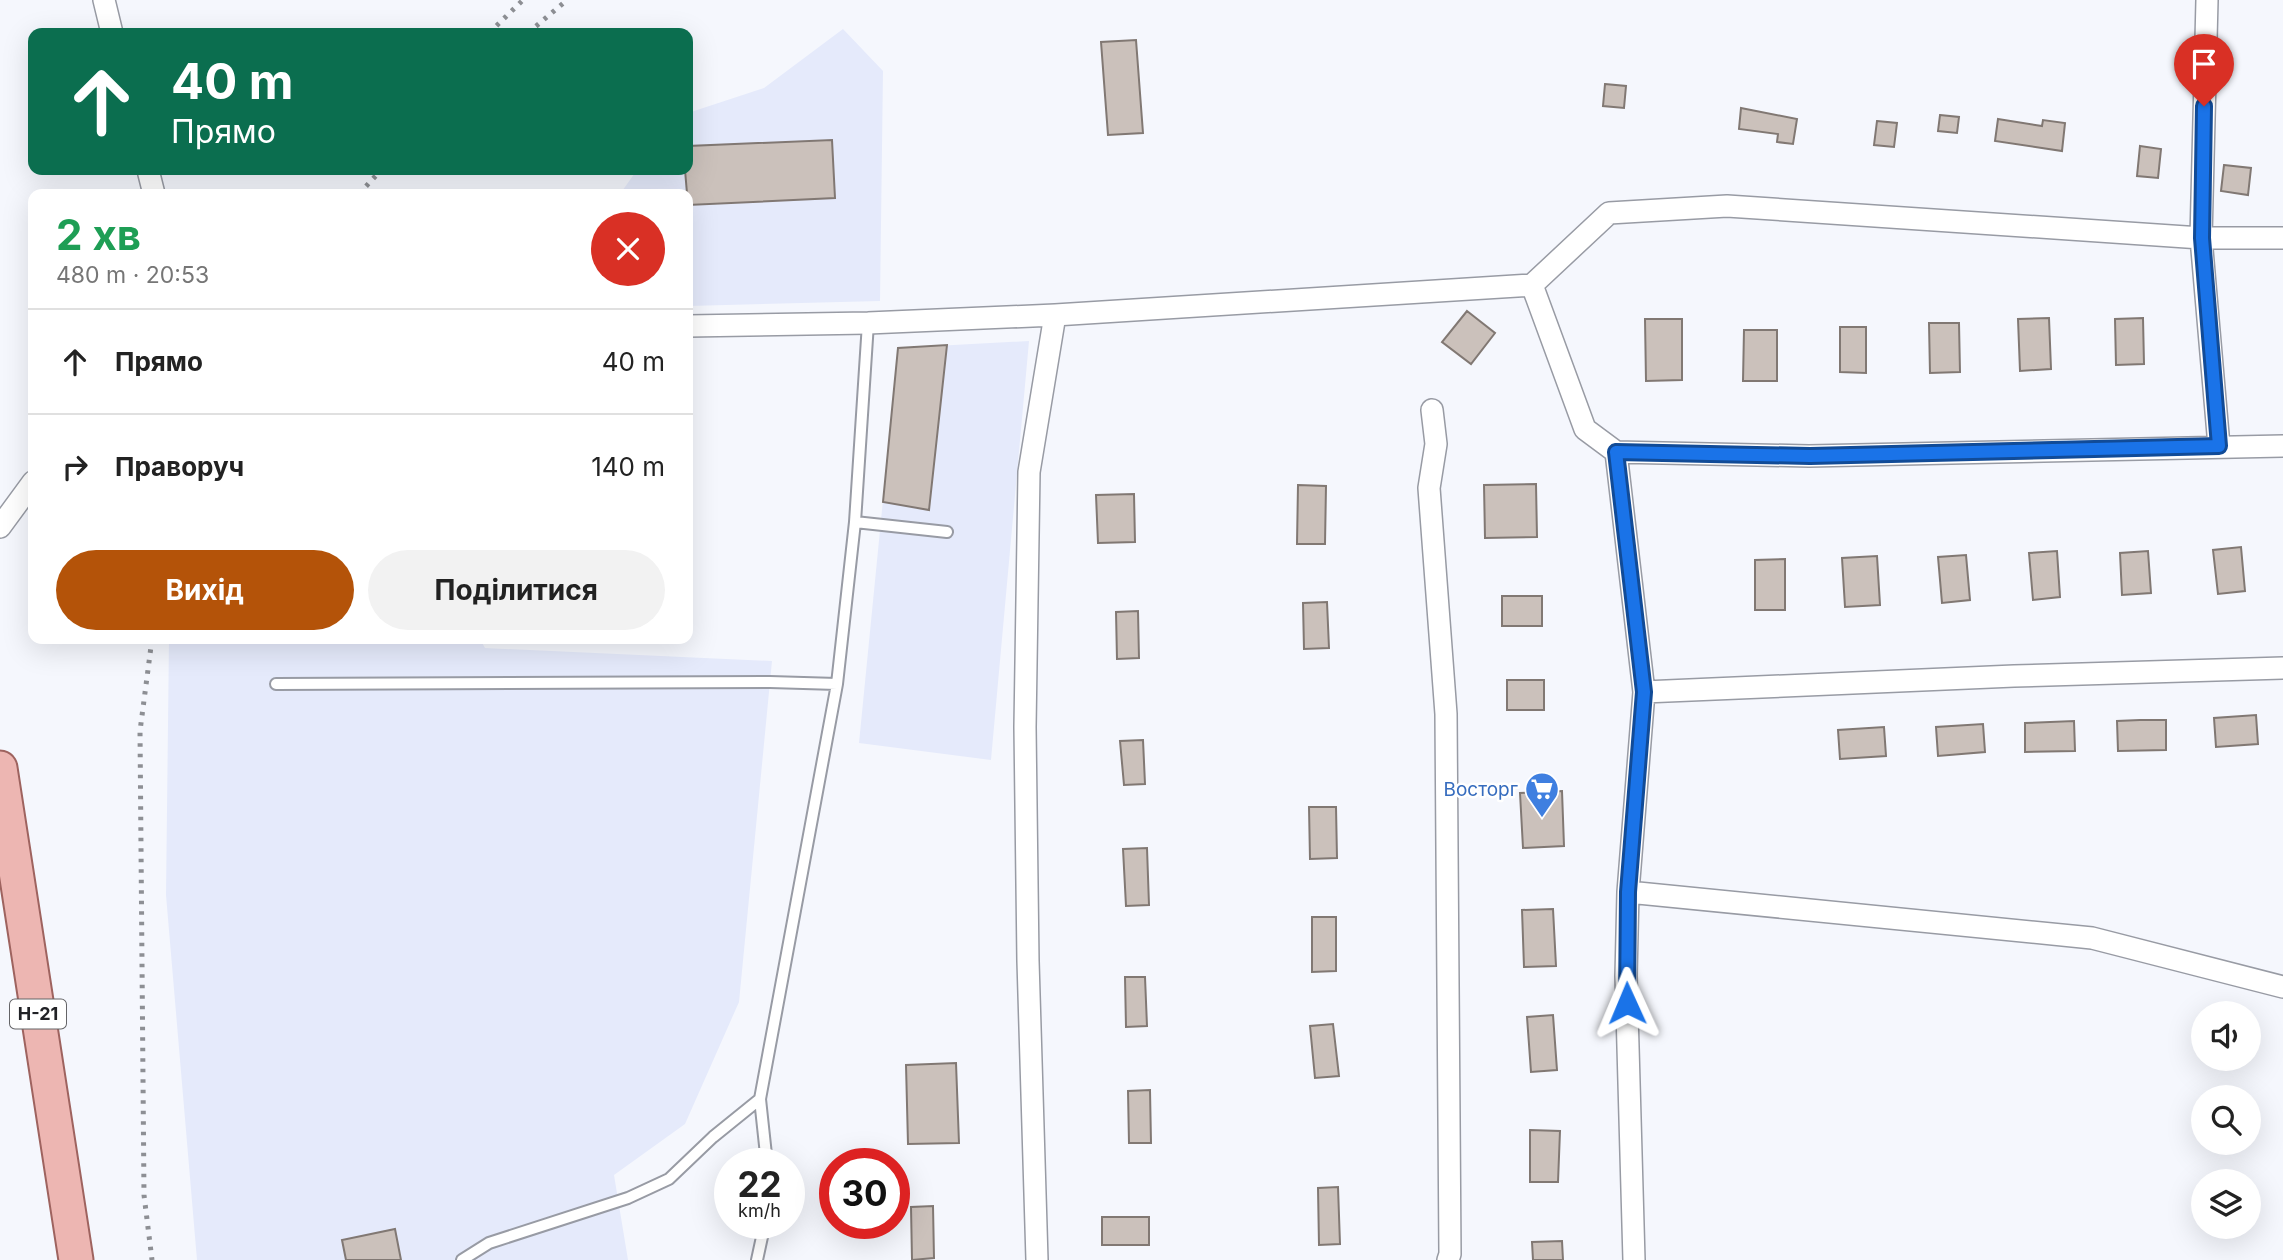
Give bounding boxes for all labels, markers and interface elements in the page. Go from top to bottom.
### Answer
pin [2174,34,2234,106]
icon: arrive [2185,45,2223,83]
text: 40 m [171,52,294,111]
icon: ahead [56,56,147,147]
text: Прямо [171,112,276,151]
text: 2 хв [56,209,141,260]
button: close [591,212,665,286]
text: 480 m · 20:53 [56,261,209,289]
icon: ahead [56,343,94,381]
text: Прямо [115,346,203,377]
text: 40 m [602,346,665,377]
icon: right [56,448,94,486]
text: Праворуч [115,451,244,482]
text: 140 m [591,451,665,482]
button: Вихід [56,550,354,630]
button: Поділитися [368,550,665,630]
supermarket icon: Восторг [1523,770,1561,819]
place label: Восторг [1443,778,1518,801]
position arrow [1590,966,1664,1040]
road number: Н-21 [10,1000,66,1028]
map controls [2191,1001,2261,1239]
button: sound [2191,1001,2261,1071]
button: search [2191,1085,2261,1155]
speed limit sign: 30 [819,1148,910,1239]
text: 22 [737,1163,782,1205]
button: layers [2191,1169,2261,1239]
text: km/h [738,1200,781,1221]

